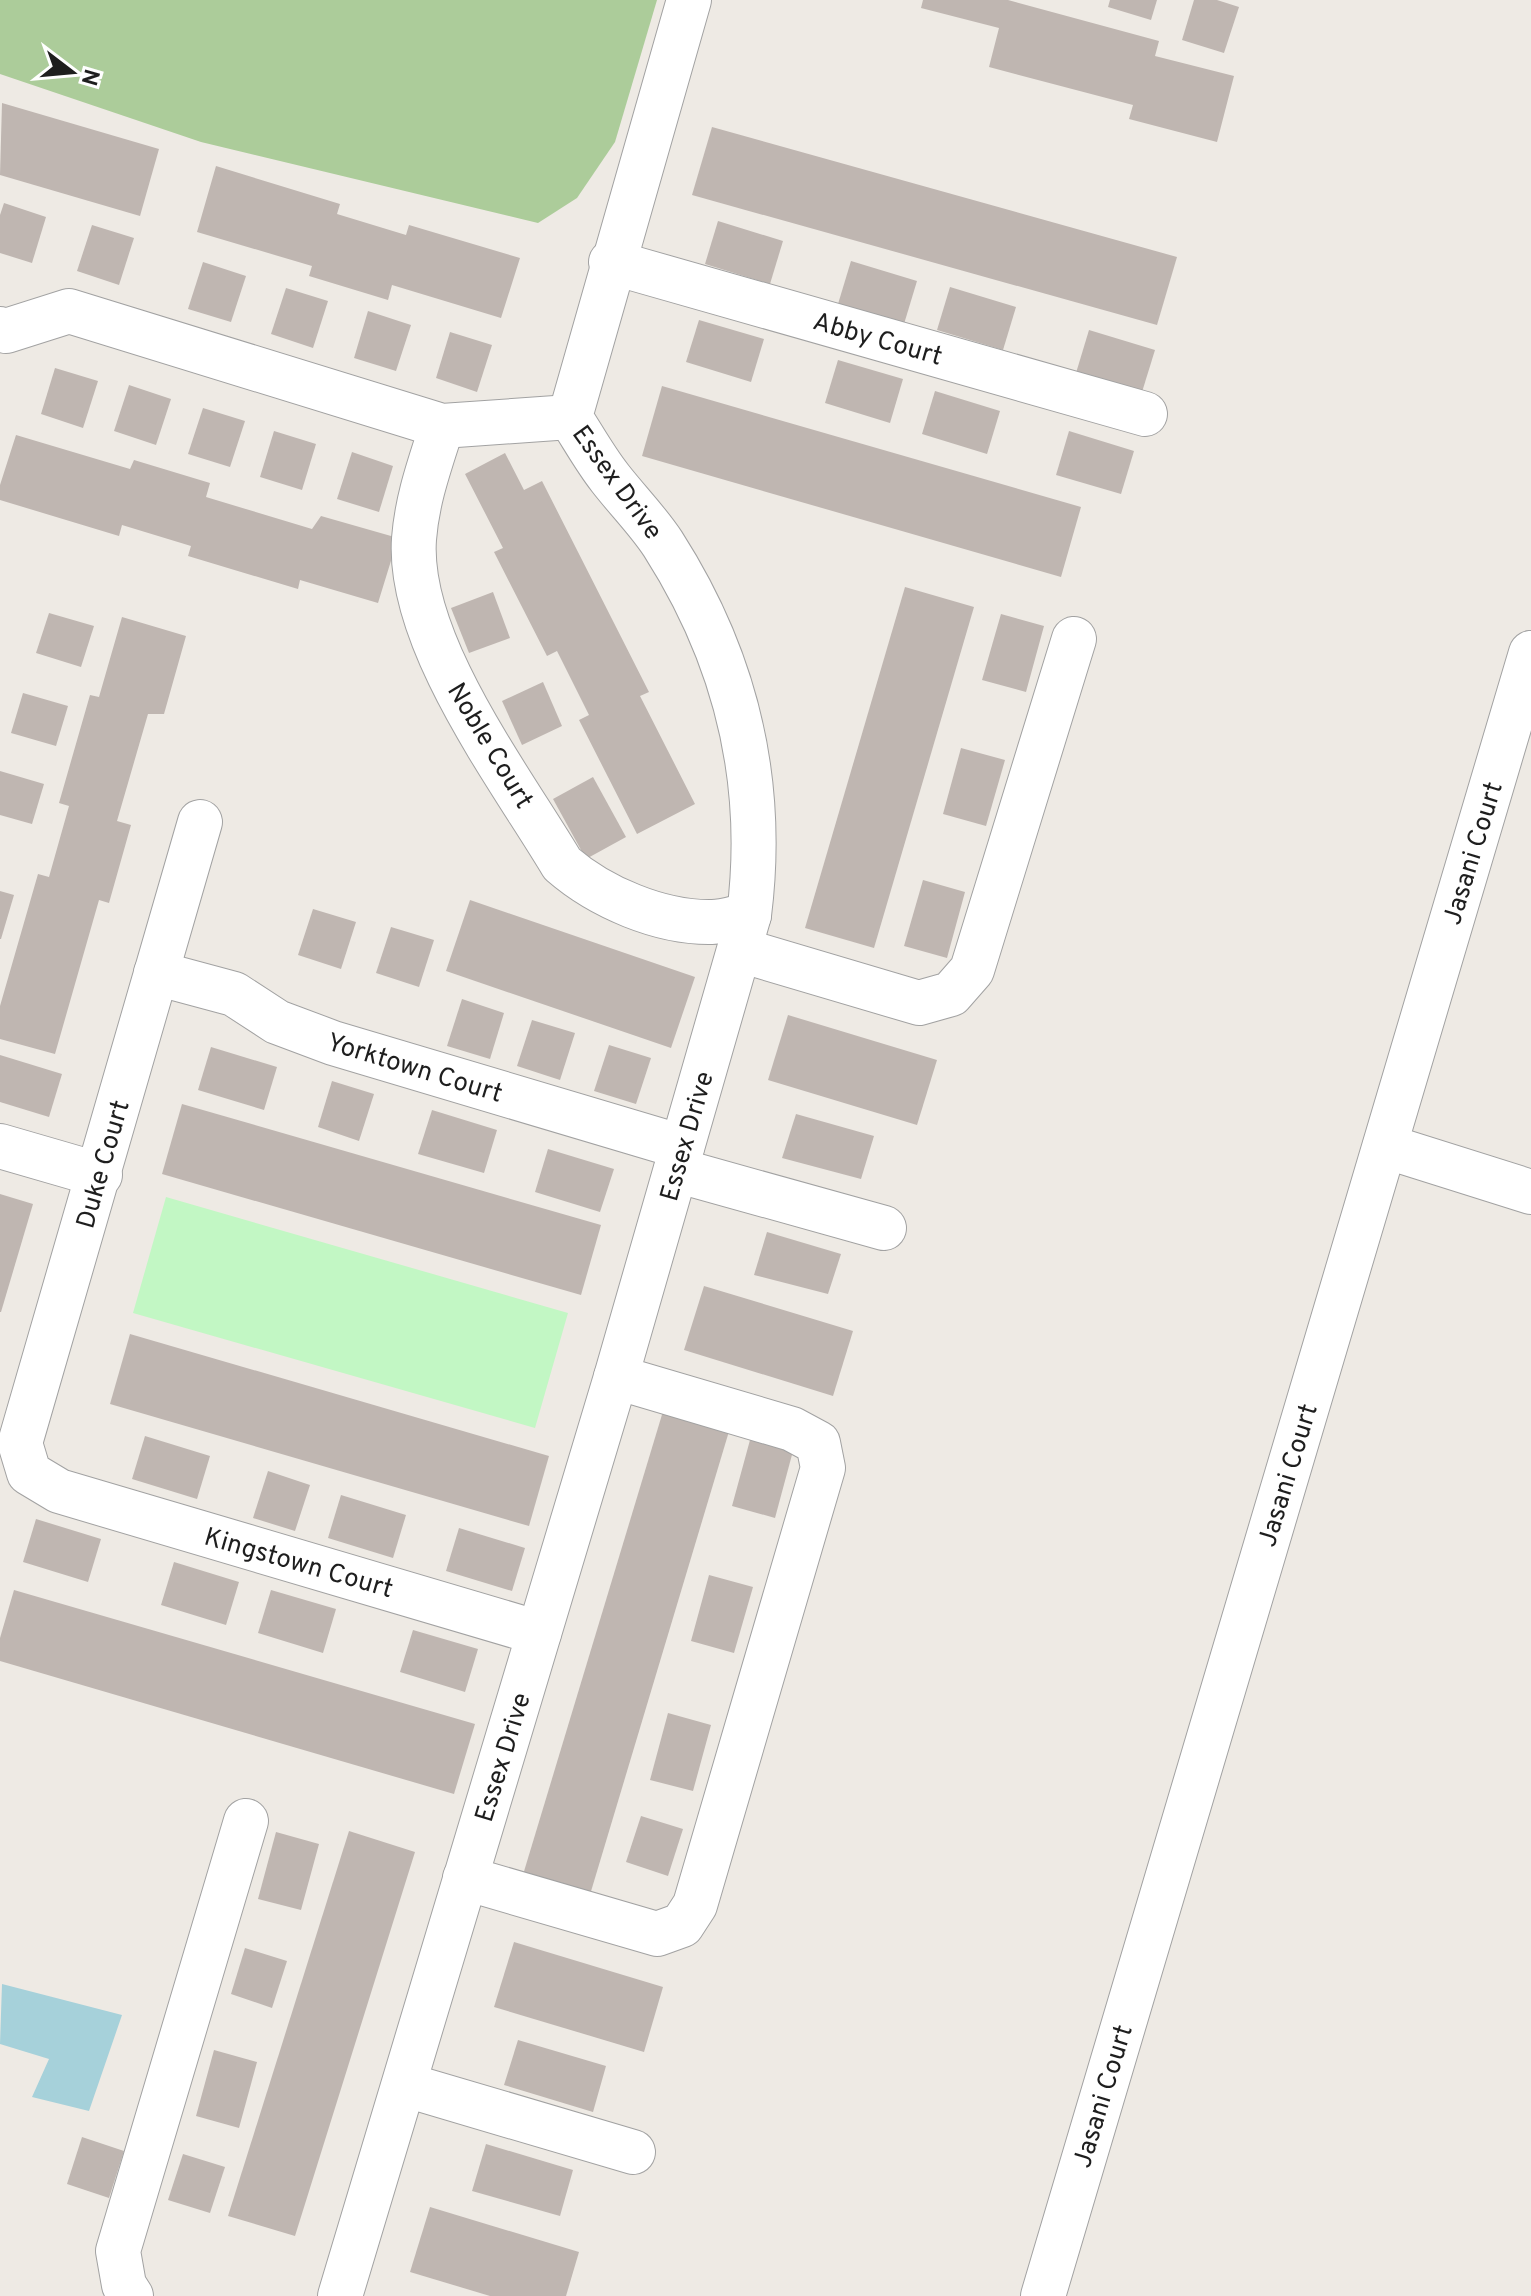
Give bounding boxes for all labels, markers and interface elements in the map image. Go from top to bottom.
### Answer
north arrow [32,32,112,112]
text: N [74,66,104,88]
street label: Abby Court [809,306,946,375]
street label: Essex Drive [563,420,669,547]
street label: Noble Court [438,677,539,815]
street label: Jasani Court [1437,778,1512,929]
street label: Yorktown Court [322,1027,506,1112]
street label: Essex Drive [654,1068,723,1205]
street label: Duke Court [70,1097,138,1233]
street label: Jasani Court [1252,1400,1327,1551]
street label: Kingstown Court [200,1522,397,1607]
street label: Essex Drive [469,1689,540,1826]
street label: Jasani Court [1067,2021,1142,2172]

